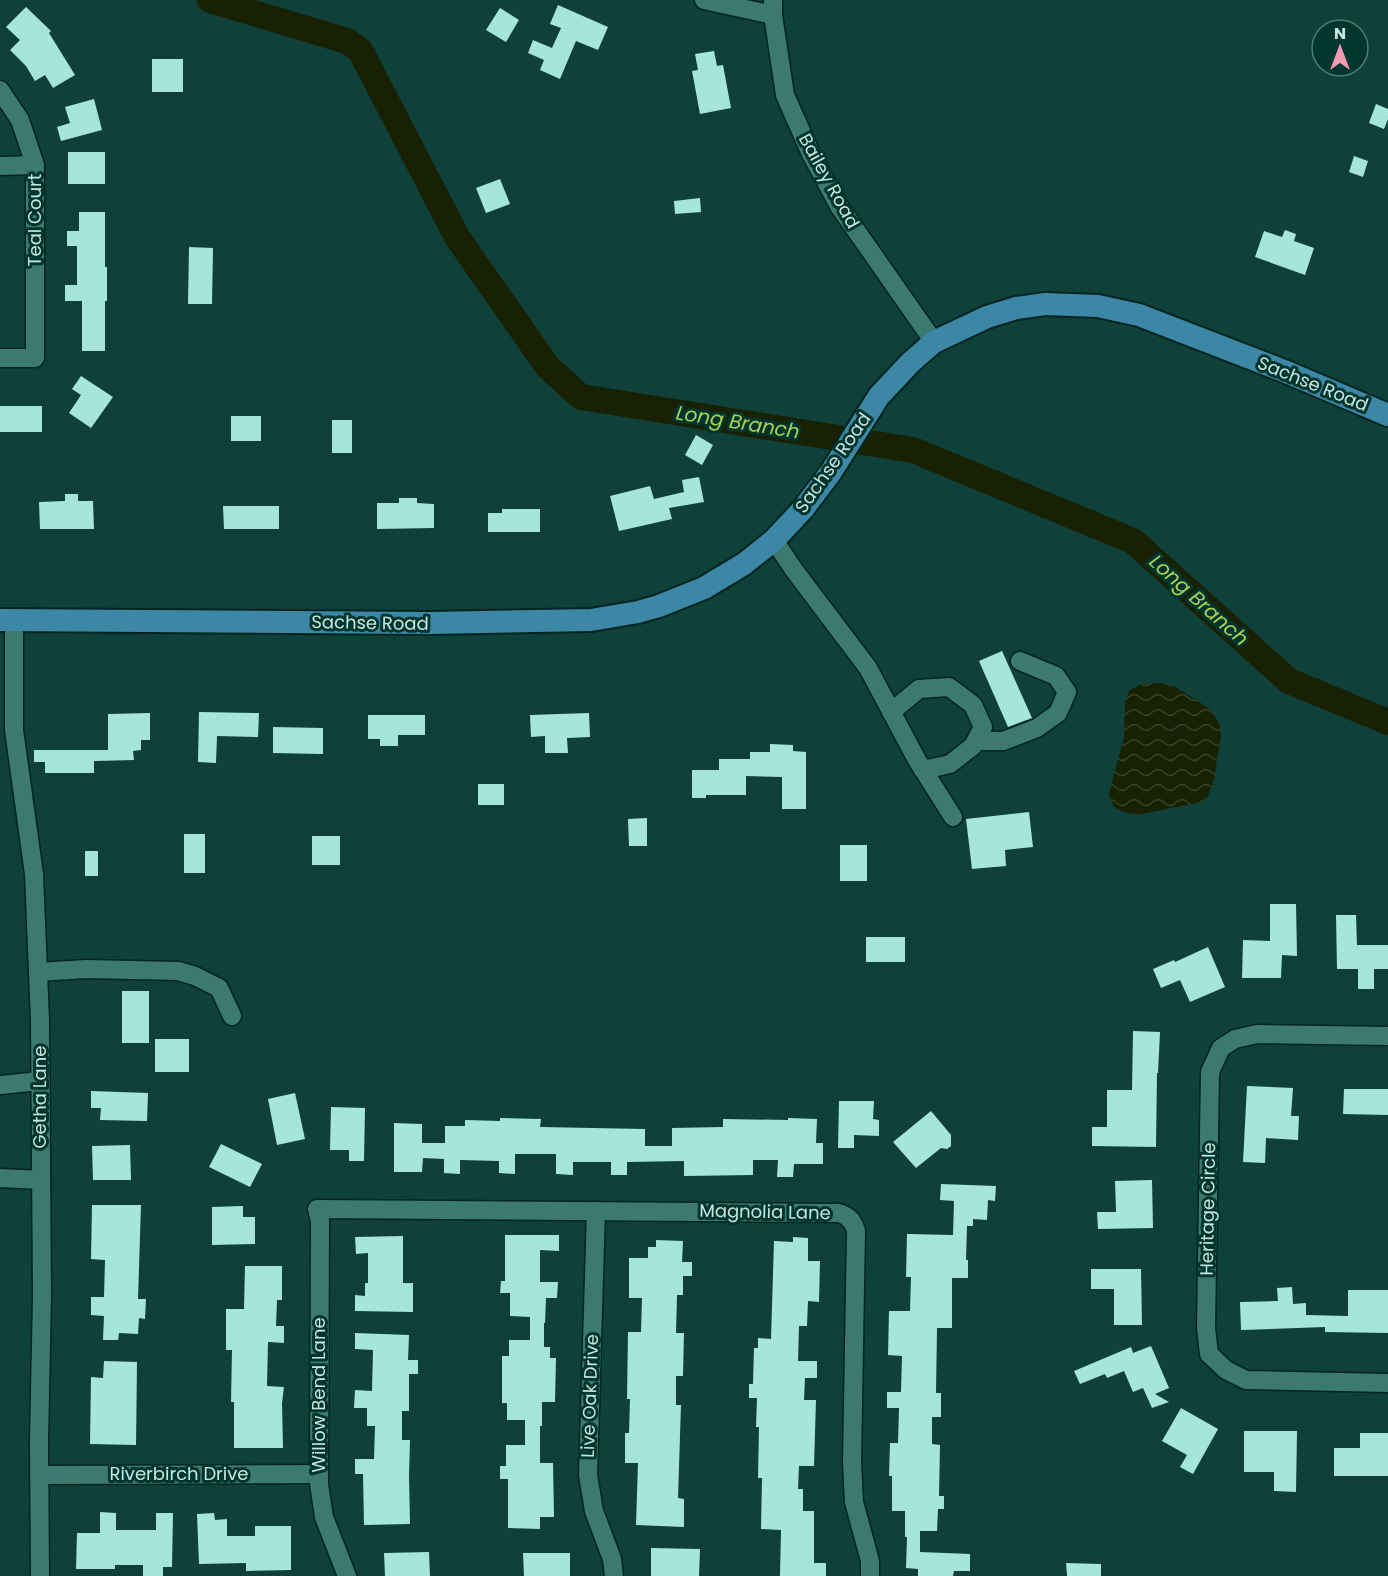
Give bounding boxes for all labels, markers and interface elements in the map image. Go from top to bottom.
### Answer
north arrow [1310,18,1370,78]
text: N [1334,22,1346,45]
street label: Bailey Road [793,129,866,233]
street label: Teal Court [22,174,47,266]
street label: Sachse Road [1254,350,1372,417]
water label: Long Branch [674,398,802,446]
street label: Sachse Road [789,407,876,518]
water label: Long Branch [1143,548,1255,652]
street label: Sachse Road [311,609,429,636]
street label: Getha Lane [27,1046,52,1148]
street label: Heritage Circle [1194,1142,1221,1276]
street label: Magnolia Lane [699,1198,831,1225]
street label: Willow Bend Lane [306,1317,331,1473]
street label: Live Oak Drive [575,1334,604,1458]
street label: Riverbirch Drive [109,1461,249,1486]

